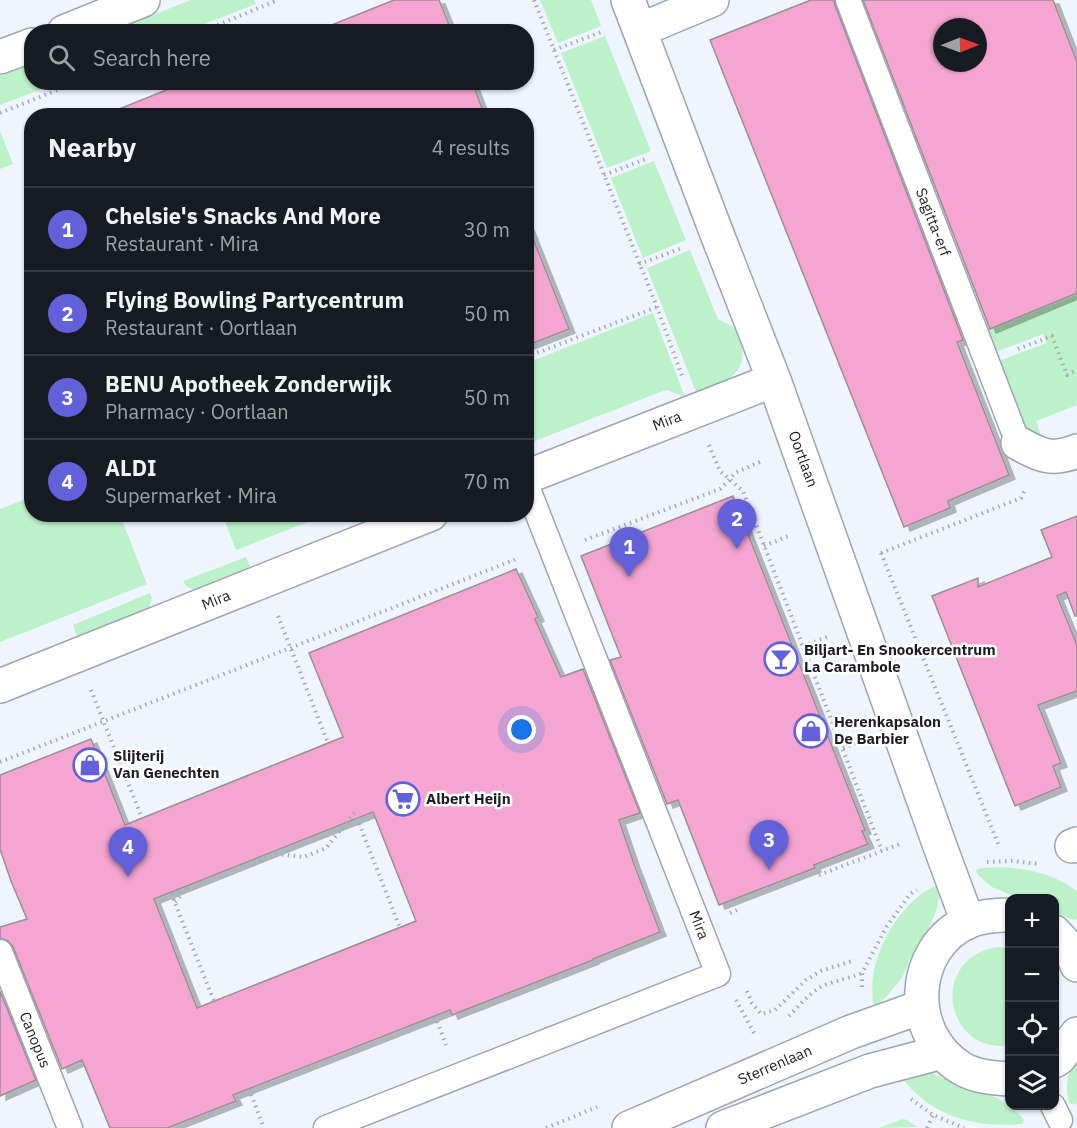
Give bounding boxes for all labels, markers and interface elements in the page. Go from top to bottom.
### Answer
north arrow [933,18,987,72]
search box [24,24,534,90]
icon: search [45,41,78,74]
text: Search here [93,43,211,72]
text: Nearby [48,130,136,164]
text: 4 results [432,134,510,161]
street label: Sagitta-erf [912,185,955,259]
text: Chelsie's Snacks And More [105,201,381,230]
text: 1 [62,216,74,243]
text: 30 m [464,216,510,243]
text: Restaurant · Mira [105,230,259,257]
text: Flying Bowling Partycentrum [105,285,404,314]
text: 2 [62,300,74,327]
text: 50 m [464,300,510,327]
text: Restaurant · Oortlaan [105,314,297,341]
text: BENU Apotheek Zonderwijk [105,369,392,398]
text: 3 [62,384,74,411]
text: 50 m [464,384,510,411]
text: Pharmacy · Oortlaan [105,398,289,425]
street label: Mira [650,406,684,435]
street label: Oortlaan [785,428,822,490]
text: ALDI [105,453,157,482]
text: 4 [62,468,74,495]
text: 70 m [464,468,510,495]
text: Supermarket · Mira [105,482,277,509]
pin: 2 [718,500,756,549]
pin: 1 [610,528,648,577]
street label: Mira [199,585,233,614]
place label: Biljart- En Snookercentrum La Carambole [804,640,996,676]
bar icon: Biljart- En Snookercentrum La Carambole [763,641,799,677]
place label: Herenkapsalon De Barbier [834,712,941,748]
shop icon: Herenkapsalon De Barbier [793,713,829,749]
your location [507,715,536,744]
place label: Slijterij Van Genechten [113,746,220,782]
shop icon: Slijterij Van Genechten [72,747,108,783]
supermarket icon: Albert Heijn [385,781,421,817]
place label: Albert Heijn [426,789,511,808]
pin: 3 [750,820,788,870]
pin: 4 [108,828,148,877]
map controls [1005,894,1059,1110]
button: + [1005,894,1059,948]
street label: Mira [685,908,714,942]
button: − [1005,948,1059,1002]
button: locate [1005,1002,1059,1056]
street label: Canopus [16,1009,55,1071]
street label: Sterrenlaan [735,1040,815,1089]
button: layers [1005,1056,1059,1110]

